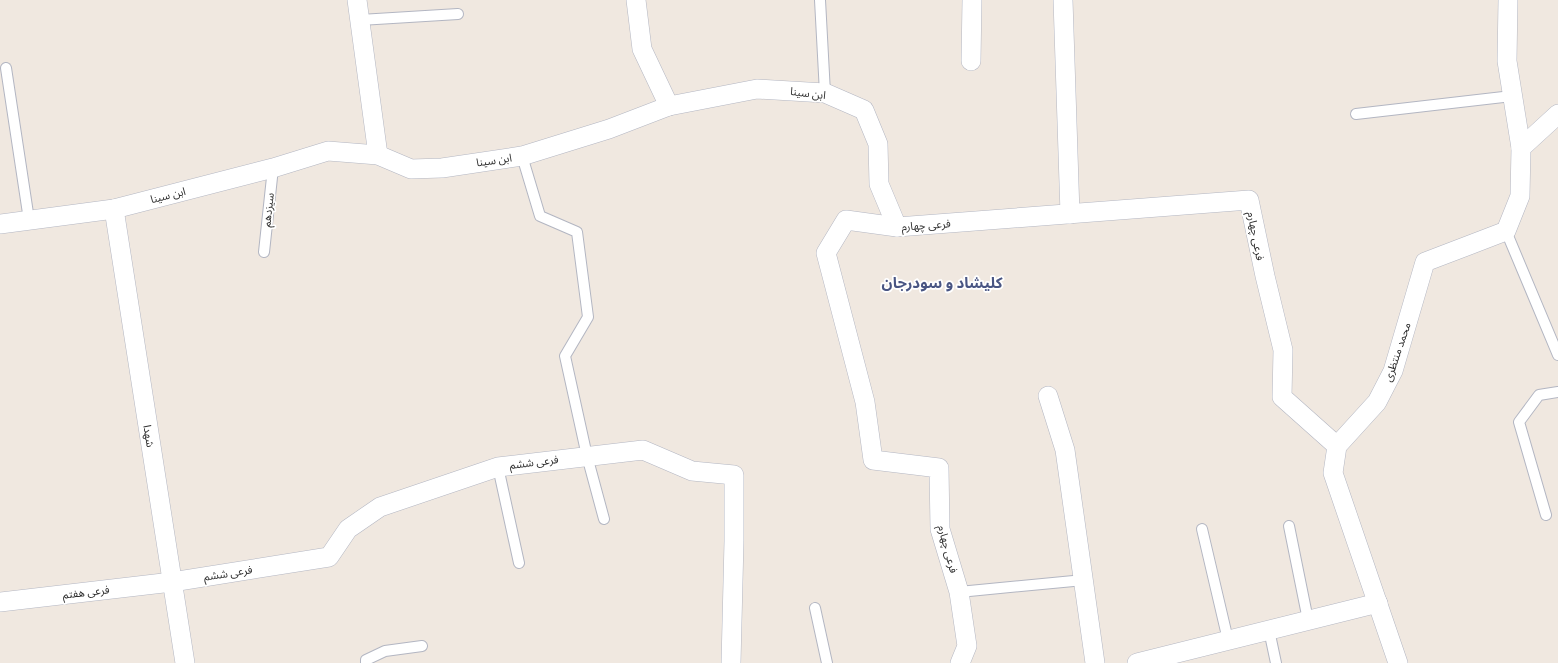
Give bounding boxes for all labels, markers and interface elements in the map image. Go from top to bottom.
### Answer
street label: ابن سینا [789,84,827,102]
street label: ابن سینا [475,151,513,169]
street label: ابن سینا [149,184,187,206]
street label: سیزدهم [259,192,279,228]
street label: فرعی چهارم [1243,210,1268,262]
street label: فرعی چهارم [901,216,951,235]
district label: کلیشاد و سودرجان [882,272,1003,293]
street label: محمد منتظری [1380,320,1414,383]
street label: شهدا [140,424,158,449]
street label: فرعی ششم [509,452,560,474]
street label: فرعی چهارم [934,523,961,575]
street label: فرعی ششم [203,562,254,586]
street label: فرعی هفتم [62,582,111,604]

